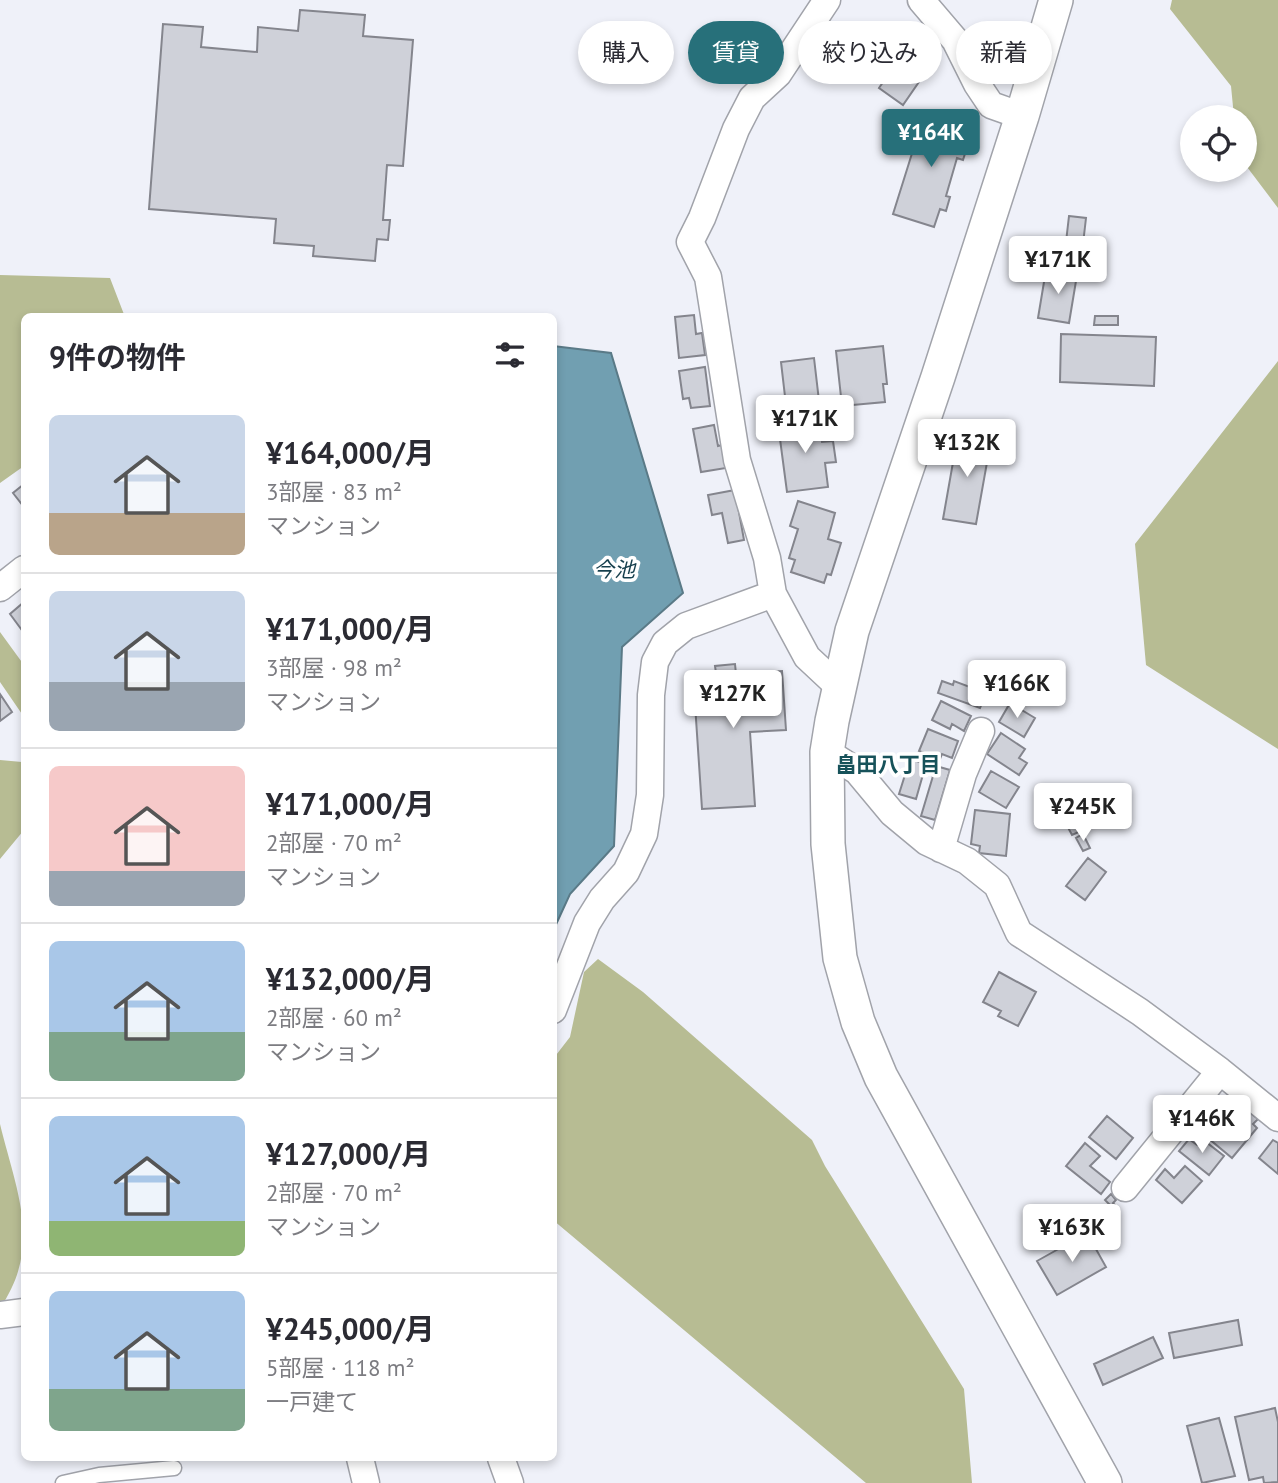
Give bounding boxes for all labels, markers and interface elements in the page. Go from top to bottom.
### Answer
chip: 購入 [578,21,674,84]
chip: 賃貸 [688,21,784,84]
chip: 絞り込み [798,21,942,84]
chip: 新着 [956,21,1052,84]
map controls [1180,105,1257,182]
button: locate [1180,105,1257,182]
pin: ¥164K [882,110,980,169]
text: ¥164K [898,117,964,146]
pin: ¥171K [1009,236,1107,296]
text: ¥171K [1025,244,1091,273]
icon: filters [491,336,529,374]
text: 9件の物件 [49,337,186,376]
pin: ¥171K [756,396,854,455]
text: ¥171K [772,403,838,432]
pin: ¥132K [918,420,1016,479]
text: ¥132K [934,427,1000,456]
text: ¥164,000/月 [266,433,435,472]
icon: home [105,443,189,527]
text: 3部屋 · 83 m² [266,477,402,506]
text: マンション [266,511,381,540]
water label: 今池 [593,556,637,583]
text: ¥171,000/月 [266,609,435,648]
icon: home [105,619,189,703]
text: 3部屋 · 98 m² [266,653,402,682]
pin: ¥166K [968,660,1066,720]
text: ¥166K [984,668,1050,697]
pin: ¥127K [684,670,782,730]
text: ¥127K [700,678,766,707]
text: マンション [266,687,381,716]
district label: 畠田八丁目 [836,751,941,778]
text: ¥171,000/月 [266,784,435,823]
pin: ¥245K [1034,784,1132,843]
text: ¥245K [1050,791,1116,820]
icon: home [105,794,189,878]
text: 2部屋 · 70 m² [266,828,402,857]
text: マンション [266,862,381,891]
text: ¥132,000/月 [266,959,435,998]
icon: home [105,969,189,1053]
text: 2部屋 · 60 m² [266,1003,402,1032]
text: マンション [266,1037,381,1066]
pin: ¥146K [1153,1096,1251,1155]
text: ¥146K [1169,1103,1235,1132]
text: ¥127,000/月 [266,1134,431,1173]
icon: home [105,1144,189,1228]
text: 2部屋 · 70 m² [266,1178,402,1207]
pin: ¥163K [1023,1204,1121,1264]
text: マンション [266,1212,381,1241]
text: ¥163K [1039,1212,1105,1241]
text: ¥245,000/月 [266,1309,435,1348]
icon: home [105,1319,189,1403]
text: 5部屋 · 118 m² [266,1353,414,1382]
text: 一戸建て [266,1387,358,1416]

